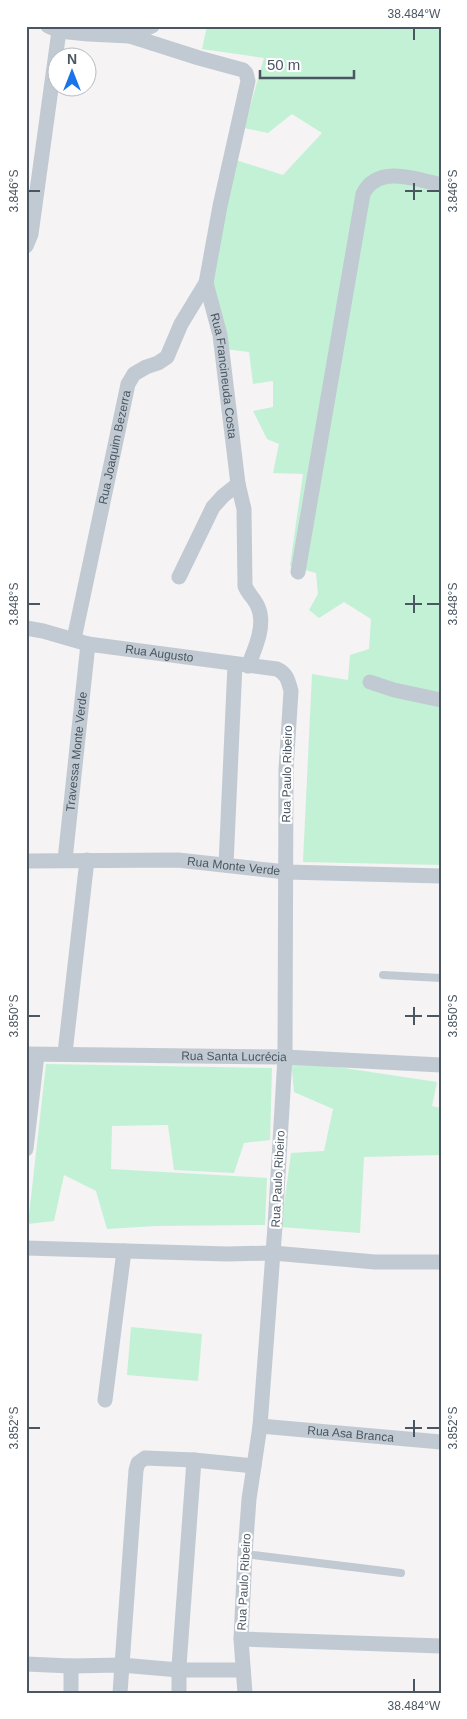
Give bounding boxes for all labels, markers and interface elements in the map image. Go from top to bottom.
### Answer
text: 38.484°W [388,7,441,21]
north arrow [48,48,98,98]
scale bar [260,48,353,80]
text: N [67,51,77,67]
text: 50 m [267,56,300,73]
text: 3.846°S [7,170,21,212]
text: 3.846°S [446,170,460,212]
street label: Rua Francineuda Costa [207,311,240,440]
street label: Rua Joaquim Bezerra [96,389,134,506]
text: 3.848°S [7,583,21,625]
text: 3.848°S [446,583,460,625]
street label: Rua Augusto [124,642,195,665]
street label: Travessa Monte Verde [63,691,90,812]
street label: Rua Paulo Ribeiro [279,725,295,823]
street label: Rua Monte Verde [186,854,281,878]
text: 3.850°S [7,995,21,1037]
text: 3.850°S [446,995,460,1037]
street label: Rua Santa Lucrécia [181,1049,287,1064]
street label: Rua Paulo Ribeiro [268,1130,288,1228]
text: 3.852°S [7,1407,21,1449]
text: 3.852°S [446,1407,460,1449]
street label: Rua Asa Branca [307,1423,395,1445]
street label: Rua Paulo Ribeiro [234,1533,254,1631]
text: 38.484°W [388,1699,441,1713]

